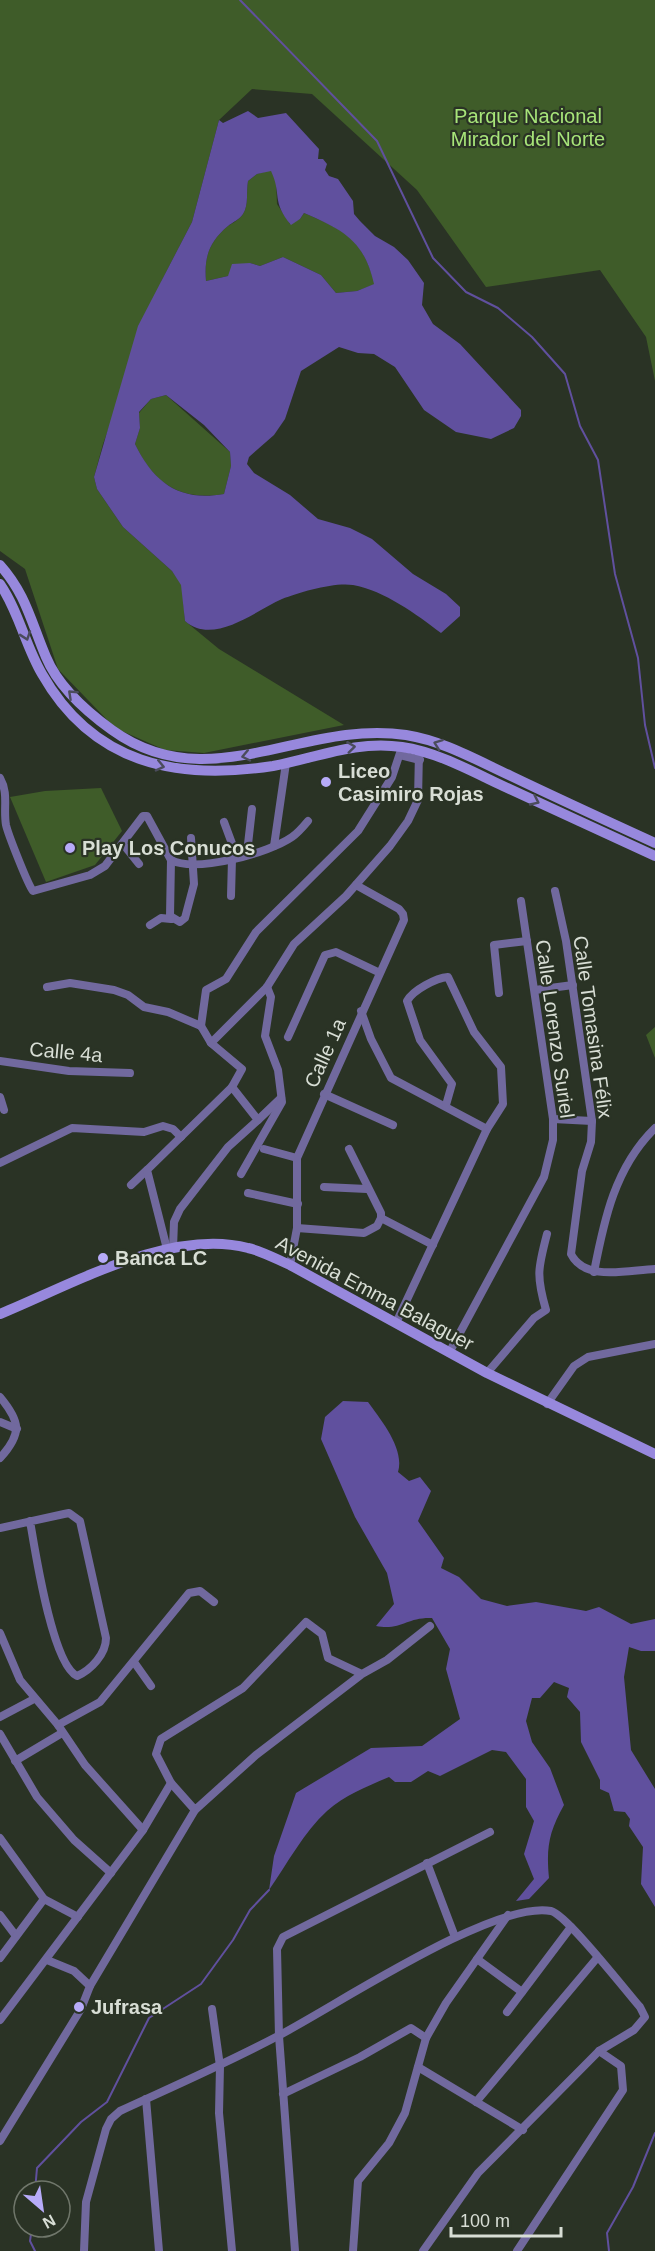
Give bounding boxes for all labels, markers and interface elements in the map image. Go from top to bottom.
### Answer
park label: Parque Nacional Mirador del Norte [451,105,605,150]
one-way arrow [18,630,31,641]
one-way arrow [68,690,79,701]
one-way arrow [433,738,444,751]
one-way arrow [347,741,356,754]
one-way arrow [242,748,252,761]
one-way arrow [155,758,165,771]
place label: Liceo Casimiro Rojas [338,760,484,805]
marker: Liceo Casimiro Rojas [319,775,333,789]
one-way arrow [529,793,540,805]
place label: Play Los Conucos [82,837,255,859]
marker: Play Los Conucos [63,841,77,855]
street label: Calle Tomasina Félix [569,934,617,1120]
street label: Calle Lorenzo Suriel [532,938,578,1120]
street label: Calle 1a [300,1014,350,1091]
street label: Calle 4a [28,1038,104,1066]
street label: Avenida Emma Balaguer [272,1231,478,1355]
place label: Banca LC [115,1247,207,1269]
marker: Banca LC [96,1251,110,1265]
place label: Jufrasa [91,1996,163,2018]
marker: Jufrasa [72,2000,86,2014]
north arrow [12,2179,72,2239]
scale bar [451,2200,560,2238]
text: N [40,2211,58,2232]
text: 100 m [460,2211,510,2231]

